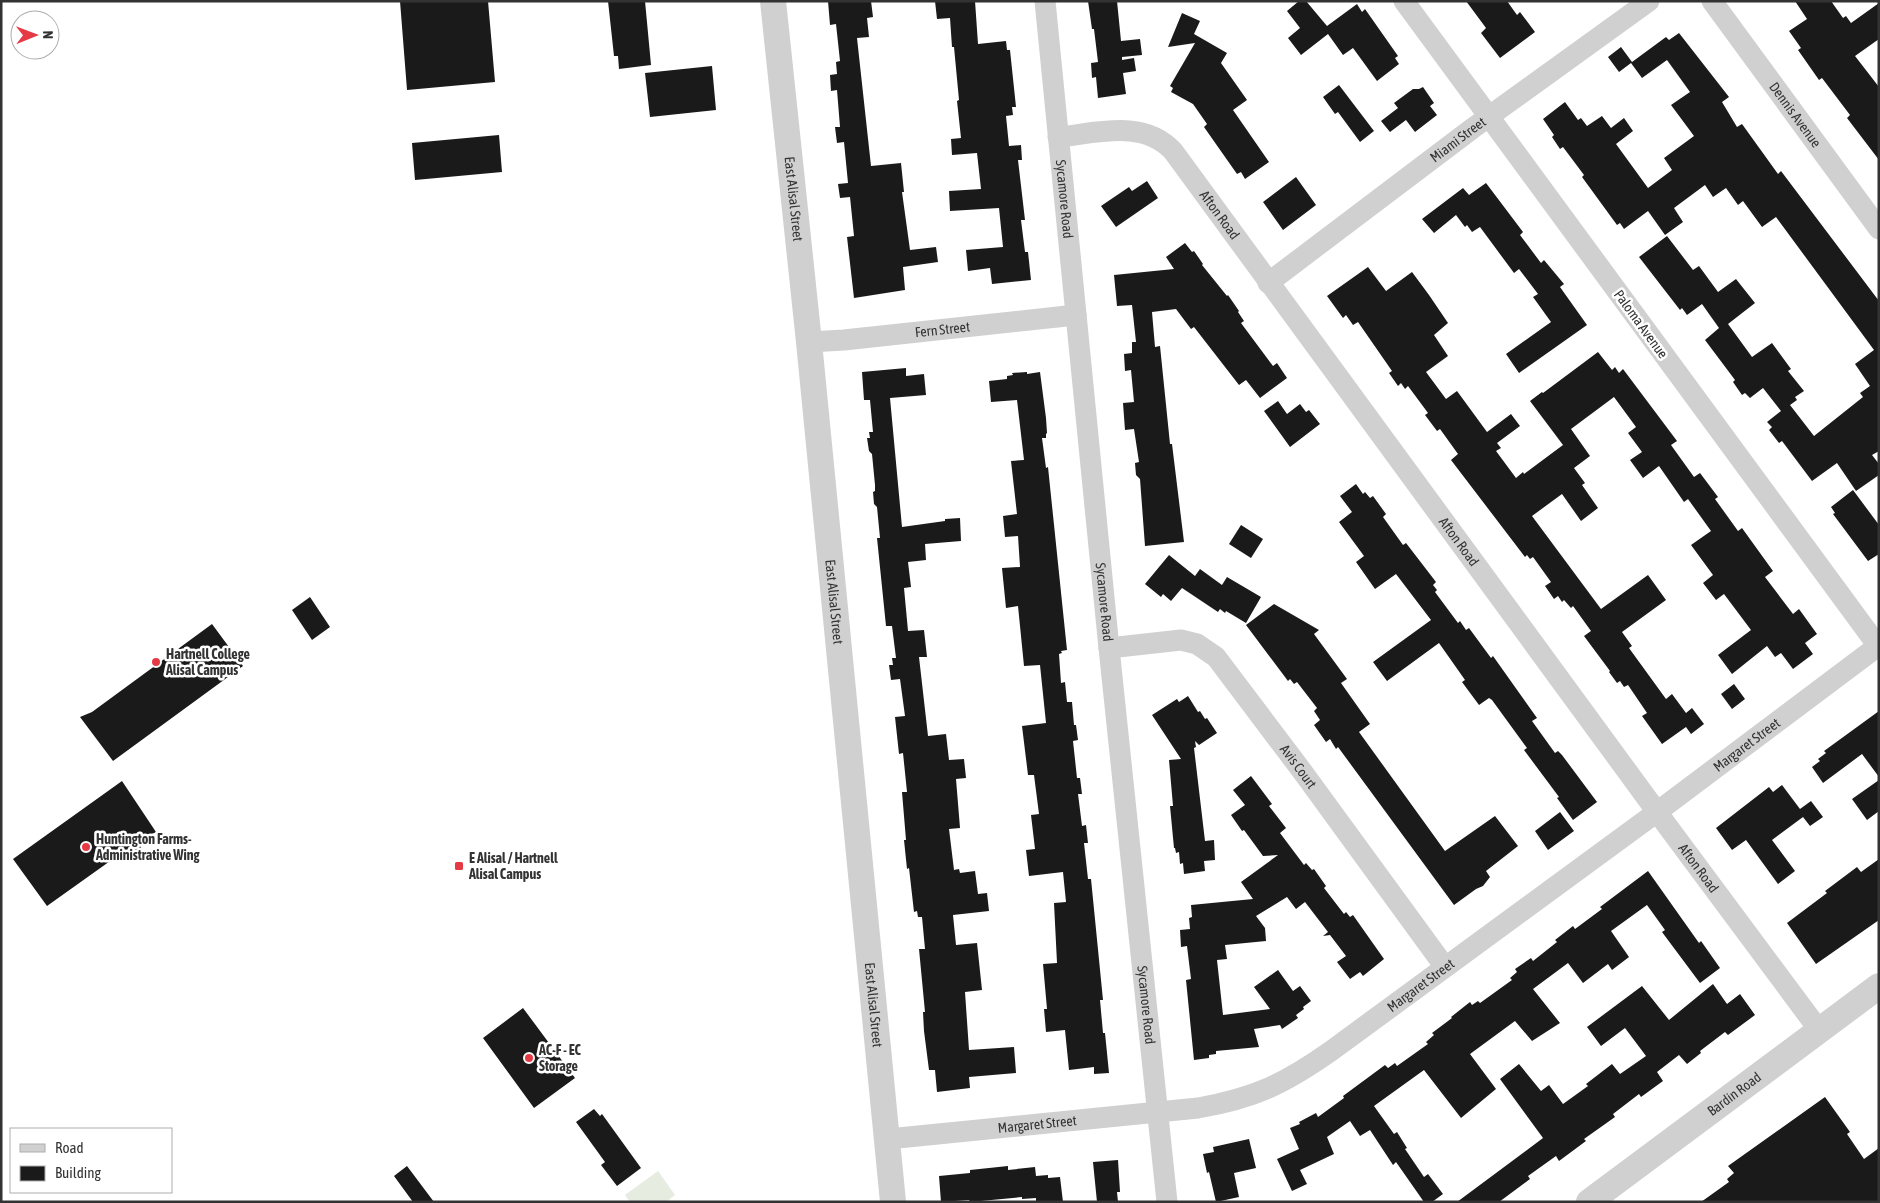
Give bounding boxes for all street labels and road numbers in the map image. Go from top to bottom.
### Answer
street label: Dennis Avenue [1766,79,1824,150]
street label: Miami Street [1427,114,1489,165]
street label: East Alisal Street [781,156,806,242]
street label: Sycamore Road [1053,159,1076,239]
street label: Afton Road [1197,187,1243,242]
street label: Paloma Avenue [1611,287,1671,361]
street label: Fern Street [914,318,971,340]
street label: Afton Road [1436,514,1482,569]
street label: East Alisal Street [822,559,846,645]
street label: Sycamore Road [1093,562,1116,642]
street label: Margaret Street [1710,715,1783,775]
street label: Avis Court [1277,741,1320,791]
street label: Afton Road [1675,841,1722,896]
street label: Margaret Street [1384,955,1457,1015]
street label: East Alisal Street [862,962,886,1048]
street label: Sycamore Road [1134,965,1158,1045]
street label: Bardin Road [1704,1069,1764,1119]
street label: Margaret Street [997,1112,1077,1136]

